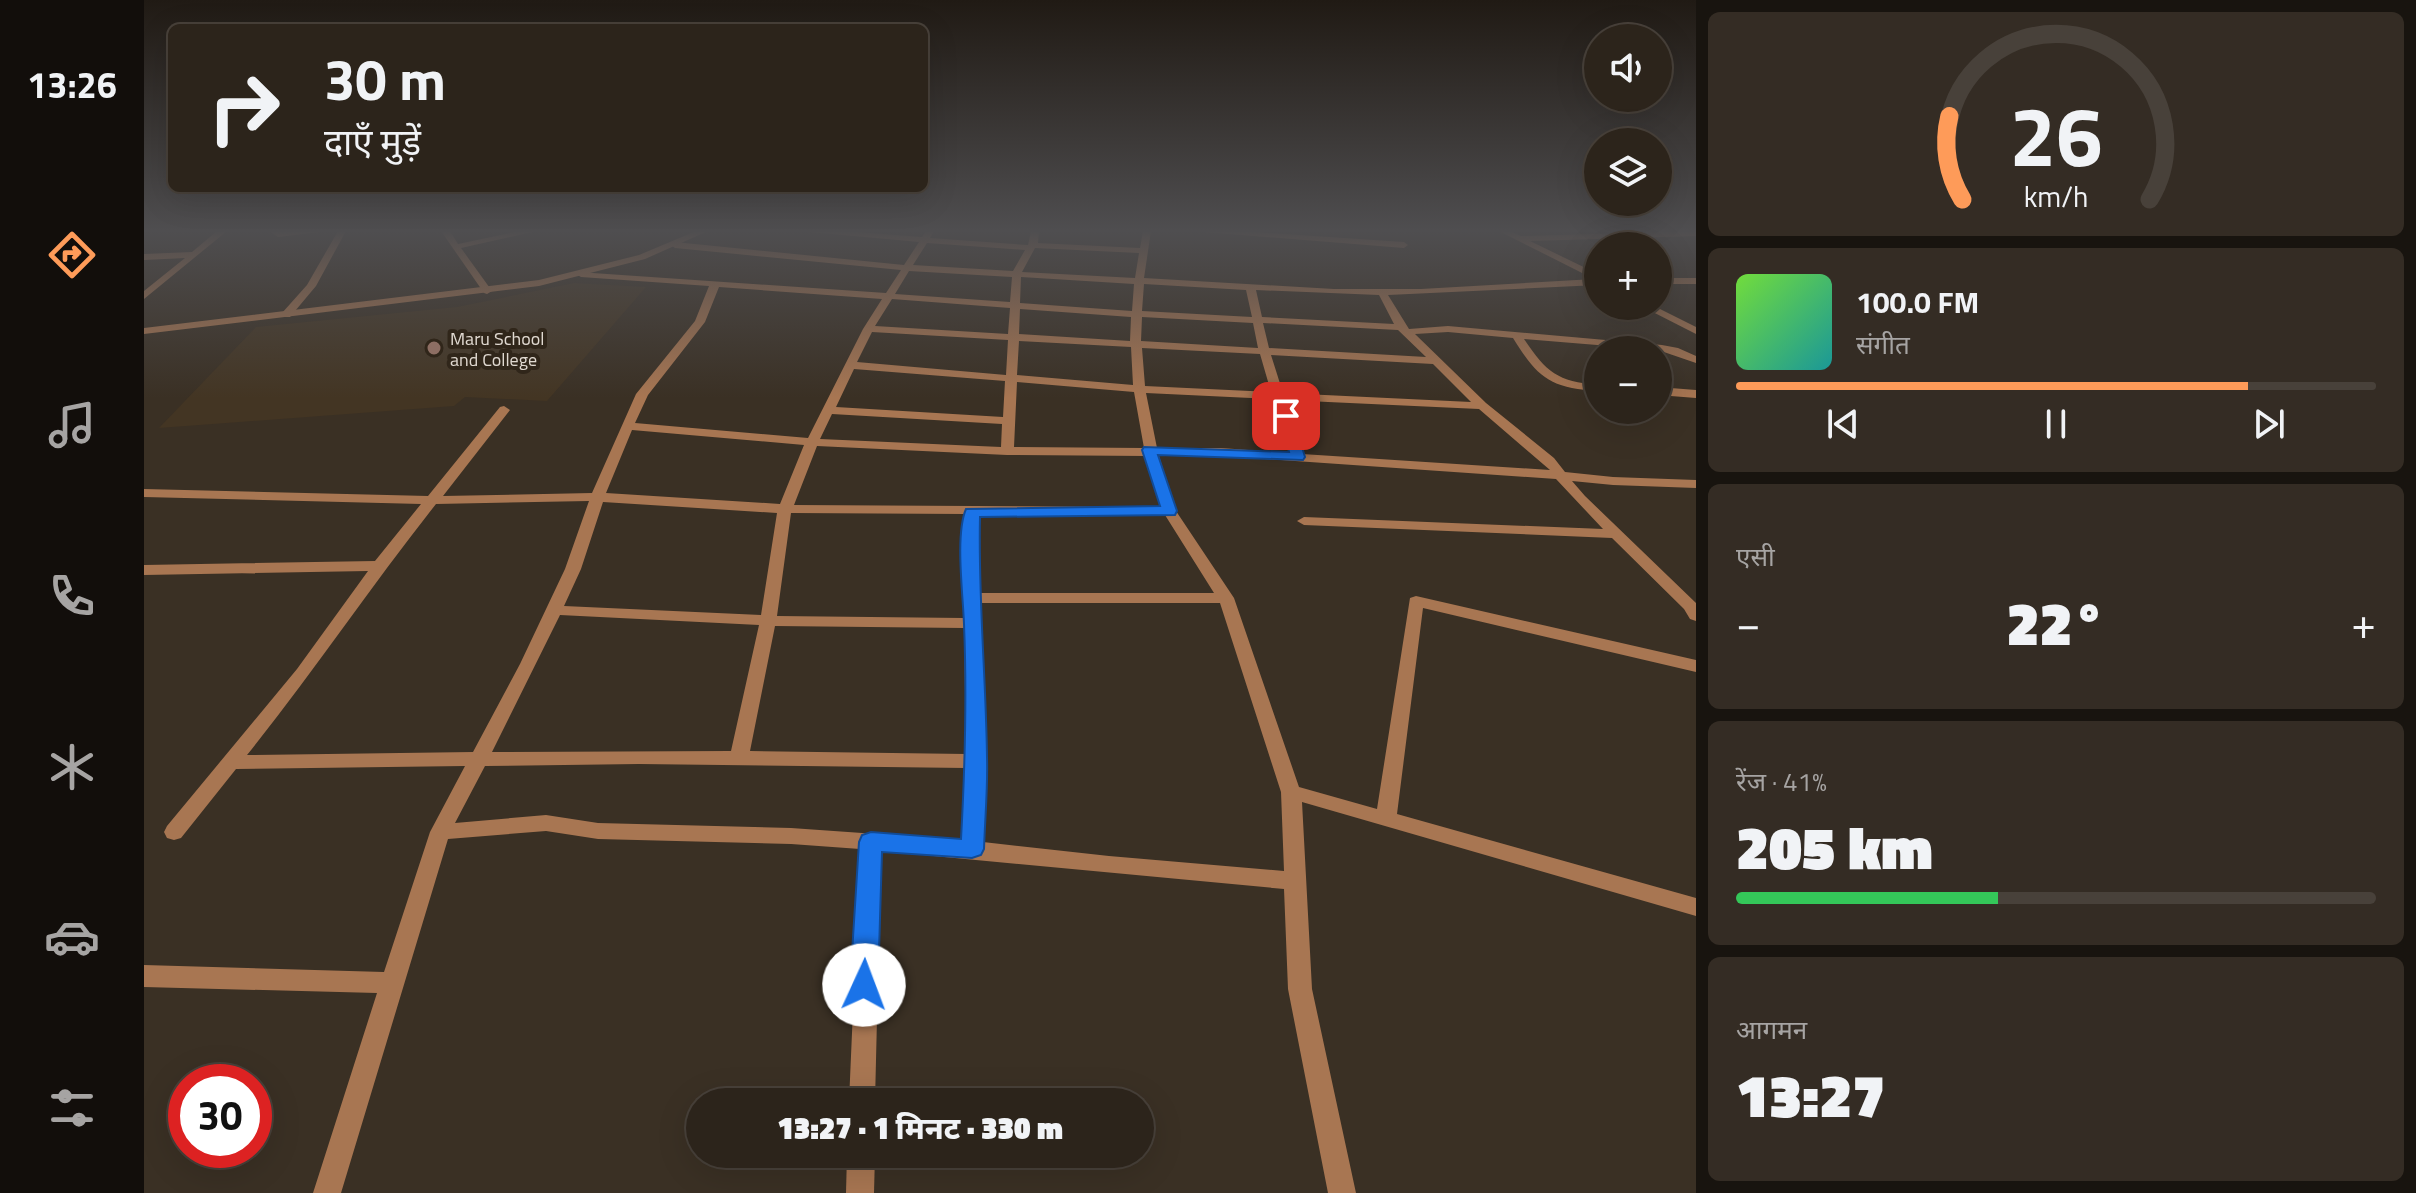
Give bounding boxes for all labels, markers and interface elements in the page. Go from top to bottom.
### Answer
map controls [1584,24,1672,424]
button: sound [1584,24,1672,112]
text: 30 m [324,37,446,122]
icon: right [192,56,296,160]
text: 13:26 [27,57,117,112]
text: 26 [2009,72,2103,198]
text: दाएँ मुड़ें [324,114,421,169]
button: layers [1584,128,1672,216]
text: km/h [2024,175,2088,218]
icon: directions [44,227,100,283]
button: + [1584,232,1672,320]
text: 100.0 FM [1856,279,1979,325]
place label: Maru School and College [450,325,544,373]
text: संगीत [1856,325,1910,364]
button: − [1584,336,1672,424]
marker: Maru School and College [425,339,443,357]
pin [1252,382,1320,450]
icon: arrive [1264,394,1308,438]
icon: music [44,397,100,453]
icon: previous [1821,402,1865,446]
icon: pause [2034,402,2078,446]
icon: next [2247,402,2291,446]
text: एसी [1736,537,1775,576]
icon: phone [44,568,100,624]
text: 22° [2007,577,2106,668]
text: − [1736,589,1761,656]
text: + [2351,589,2376,656]
icon: climate [44,739,100,795]
text: रेंज · 41% [1736,762,1827,801]
text: 205 km [1736,801,1933,892]
icon: car [44,909,100,965]
position arrow [822,943,906,1027]
text: आगमन [1736,1010,1807,1049]
text: 13:27 [1736,1049,1885,1140]
speed limit sign: 30 [168,1064,272,1168]
icon: filters [44,1080,100,1136]
text: 13:27 · 1 मिनट · 330 m [777,1105,1063,1151]

